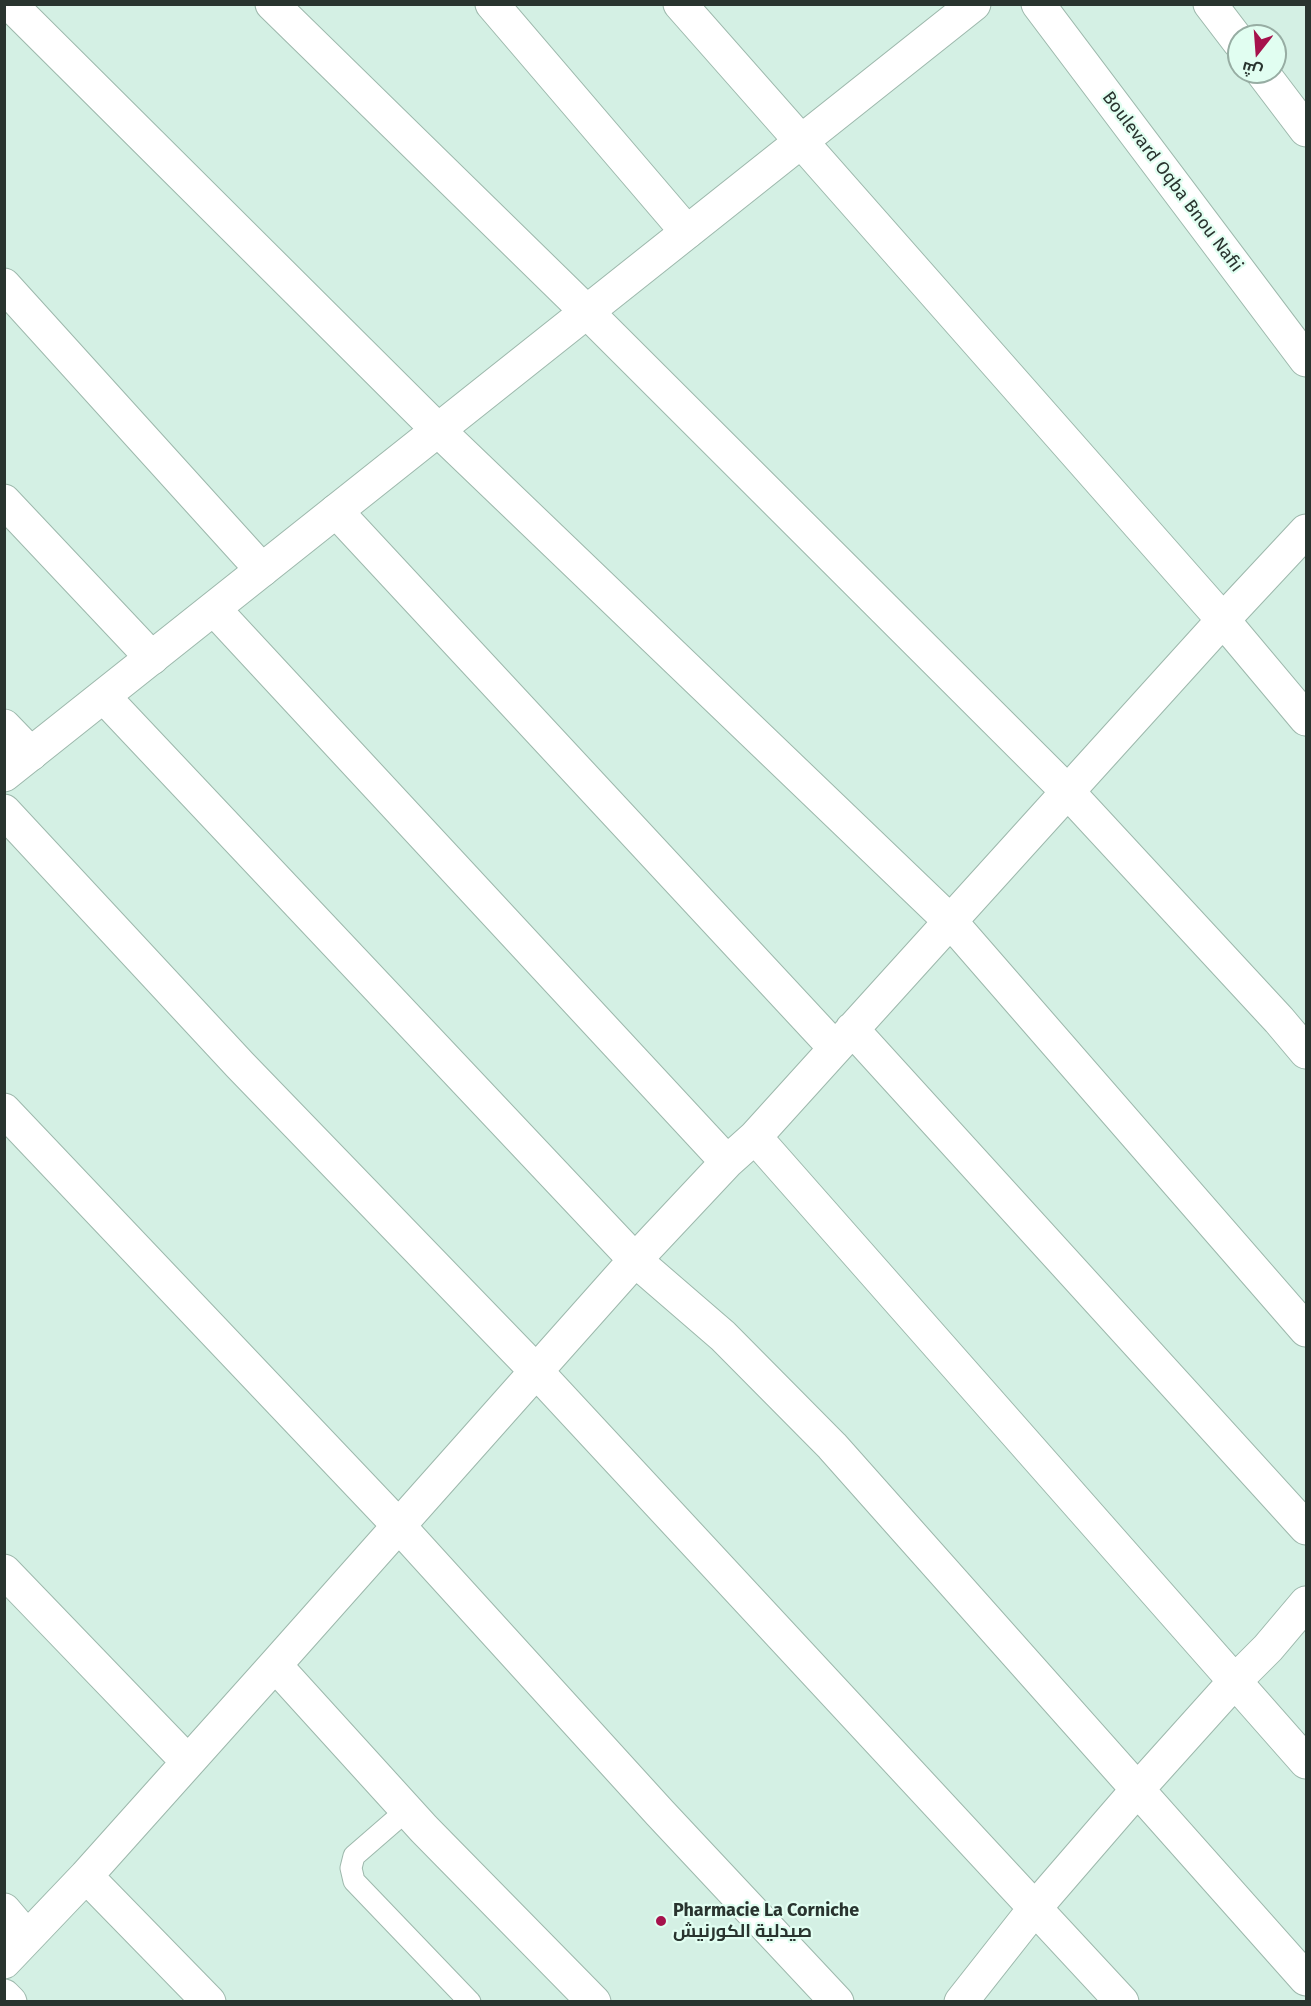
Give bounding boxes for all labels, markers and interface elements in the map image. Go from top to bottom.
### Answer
north arrow [1227,24,1287,84]
text: ش [1240,58,1265,82]
street label: Boulevard Oqba Bnou Nafii [1097,88,1247,276]
place label: Pharmacie La Corniche صيدلية الكورنيش [673,1900,859,1942]
marker: Pharmacie La Corniche صيدلية الكورنيش [654,1914,668,1928]

